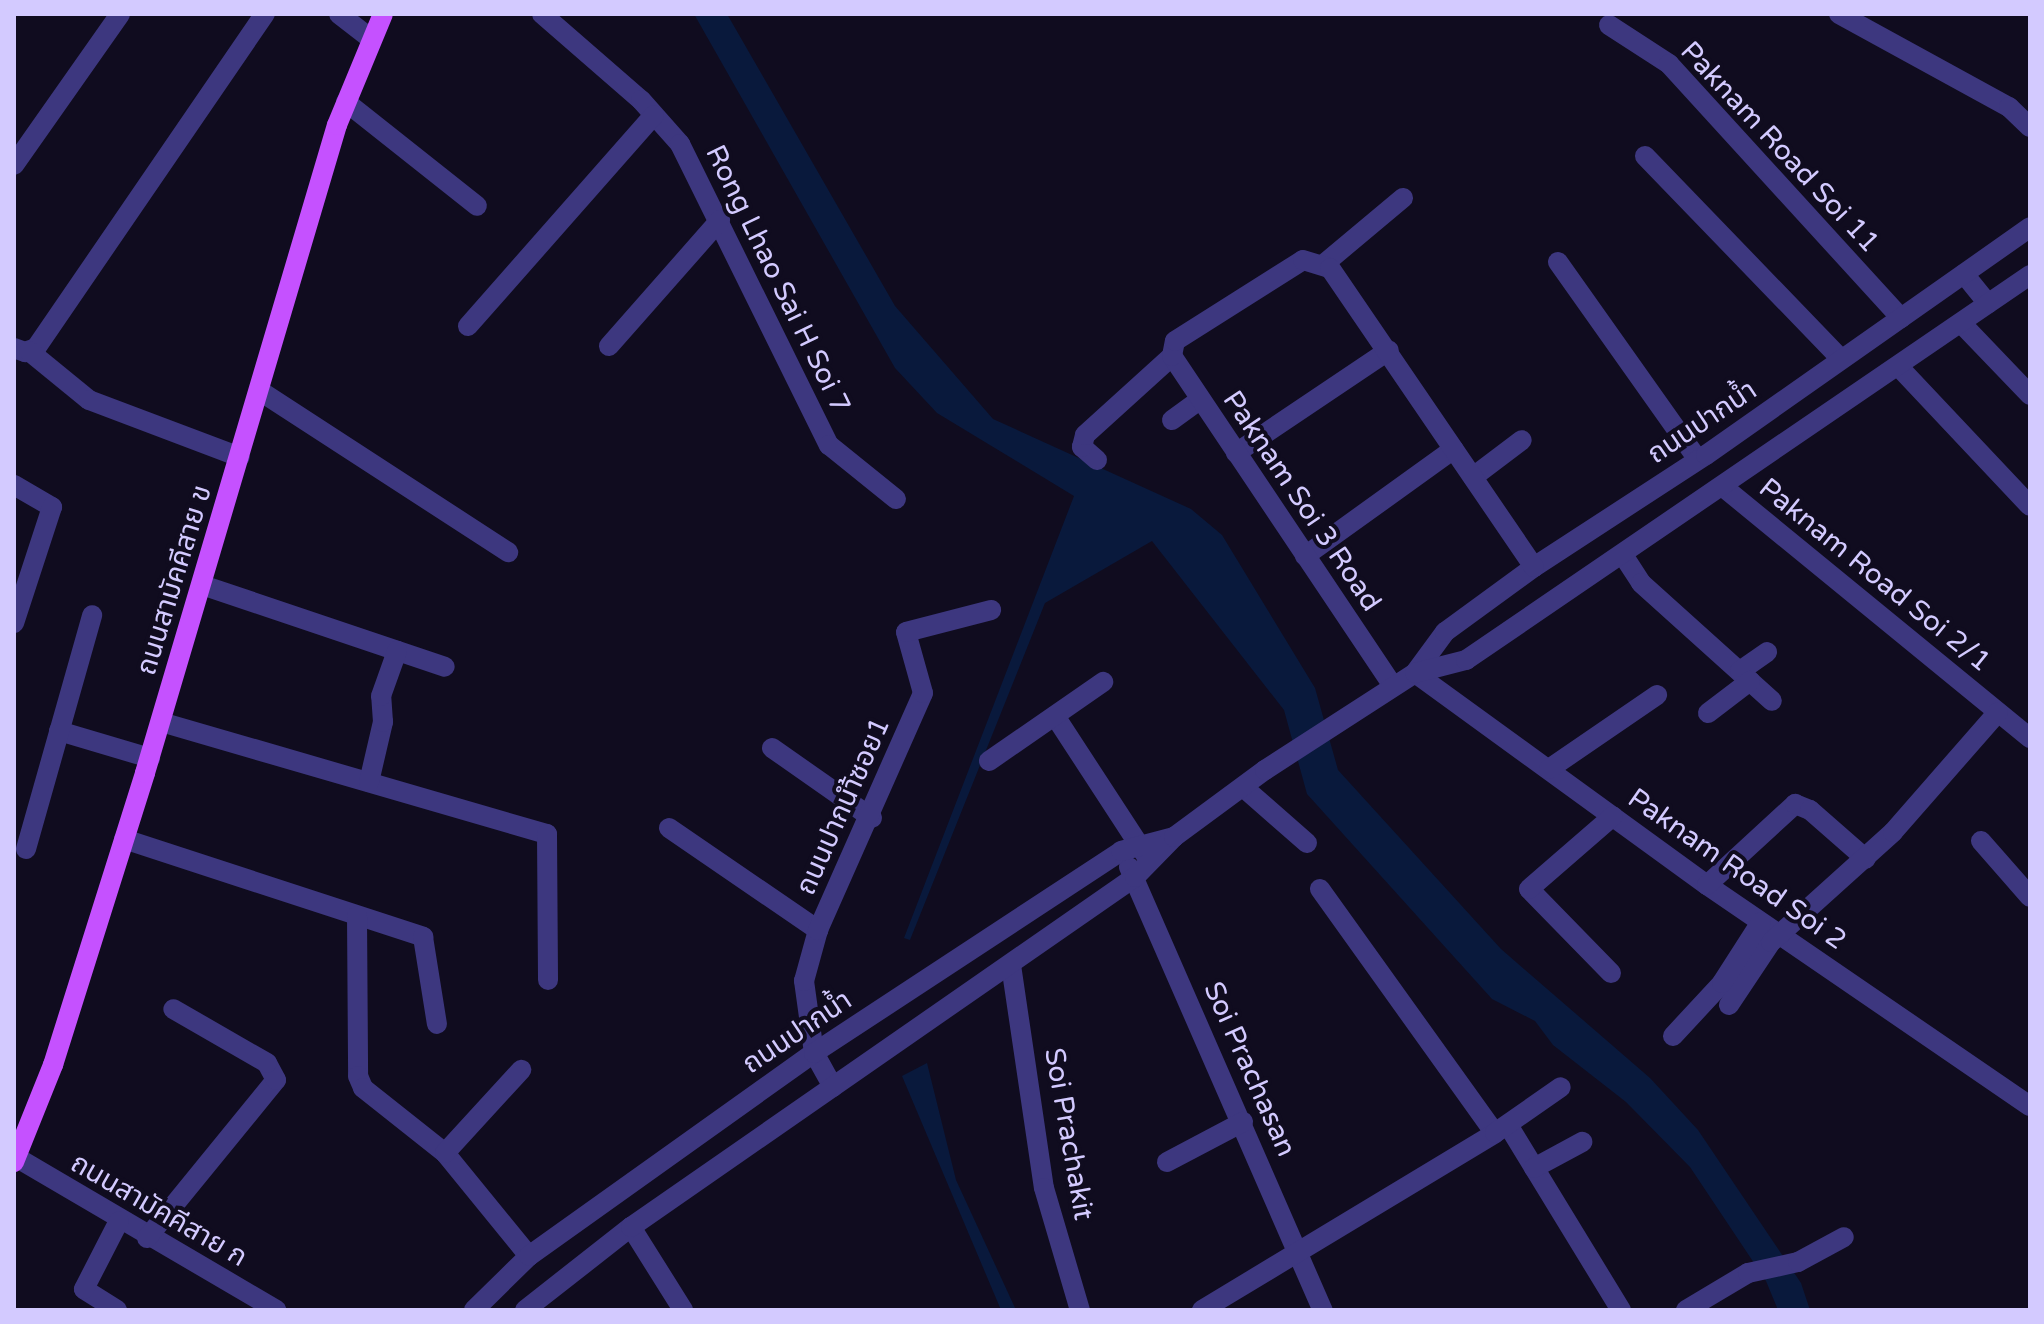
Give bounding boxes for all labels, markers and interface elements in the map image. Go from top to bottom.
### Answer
street label: Paknam Road Soi 11 [1674,35,1886,259]
street label: Rong Lhao Sai H Soi 7 [698,140,858,418]
street label: ถนนปากน้ำ [1641,373,1763,471]
street label: Paknam Soi 3 Road [1216,384,1388,618]
street label: Paknam Road Soi 2/1 [1752,471,1998,679]
street label: ถนนสามัคคีสาย ข [129,481,219,679]
street label: ถนนปากนำ้ซอย1 [789,712,897,900]
street label: Paknam Road Soi 2 [1621,781,1853,957]
street label: Soi Prachasan [1197,977,1303,1161]
street label: ถนนปากน้ำ [736,983,858,1081]
street label: Soi Prachakit [1037,1045,1101,1223]
street label: ถนนสามัคคีสาย ก [65,1146,253,1274]

